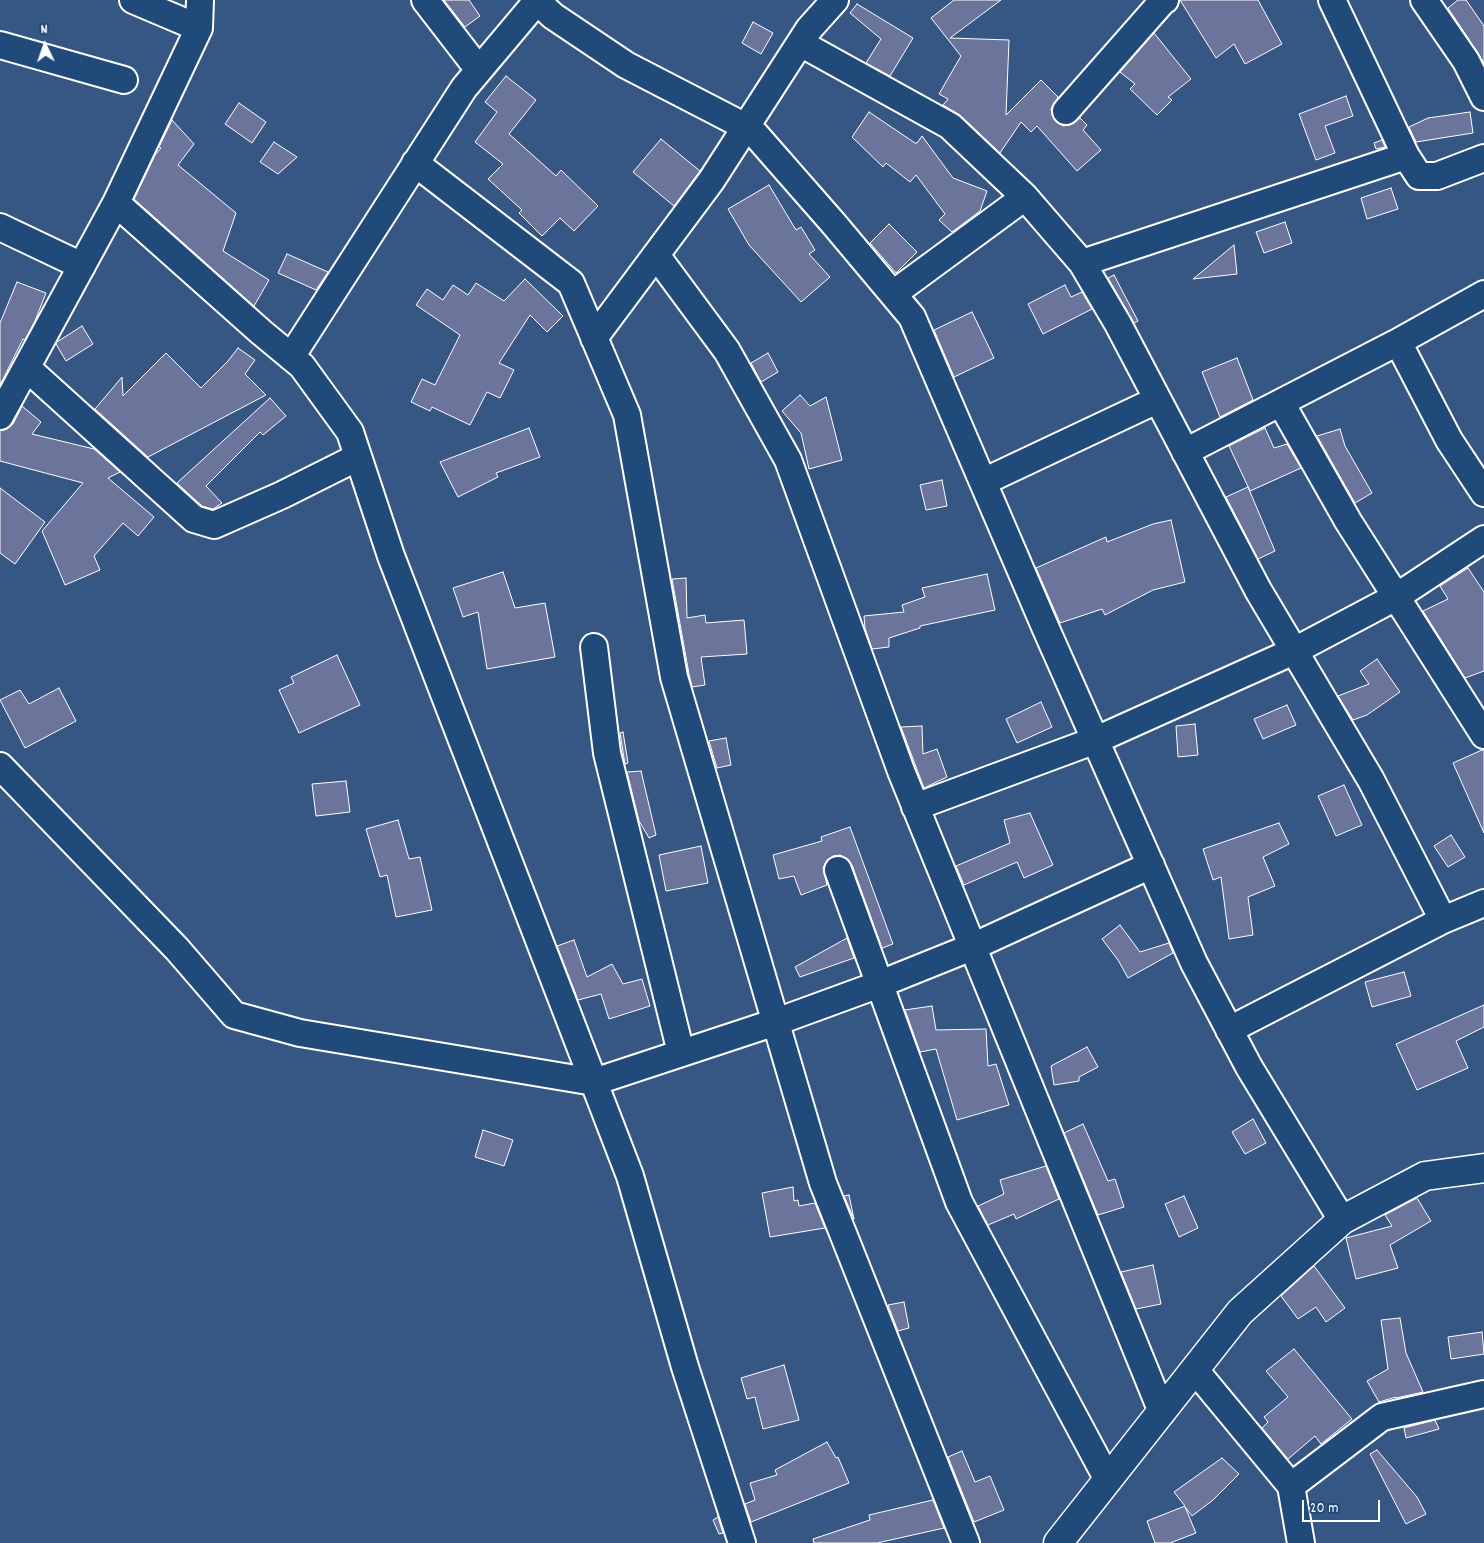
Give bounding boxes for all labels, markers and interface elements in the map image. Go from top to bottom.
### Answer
north arrow [20,20,70,70]
text: N [40,20,48,40]
scale bar [1304,1490,1382,1522]
text: 20 m [1310,1498,1338,1520]

